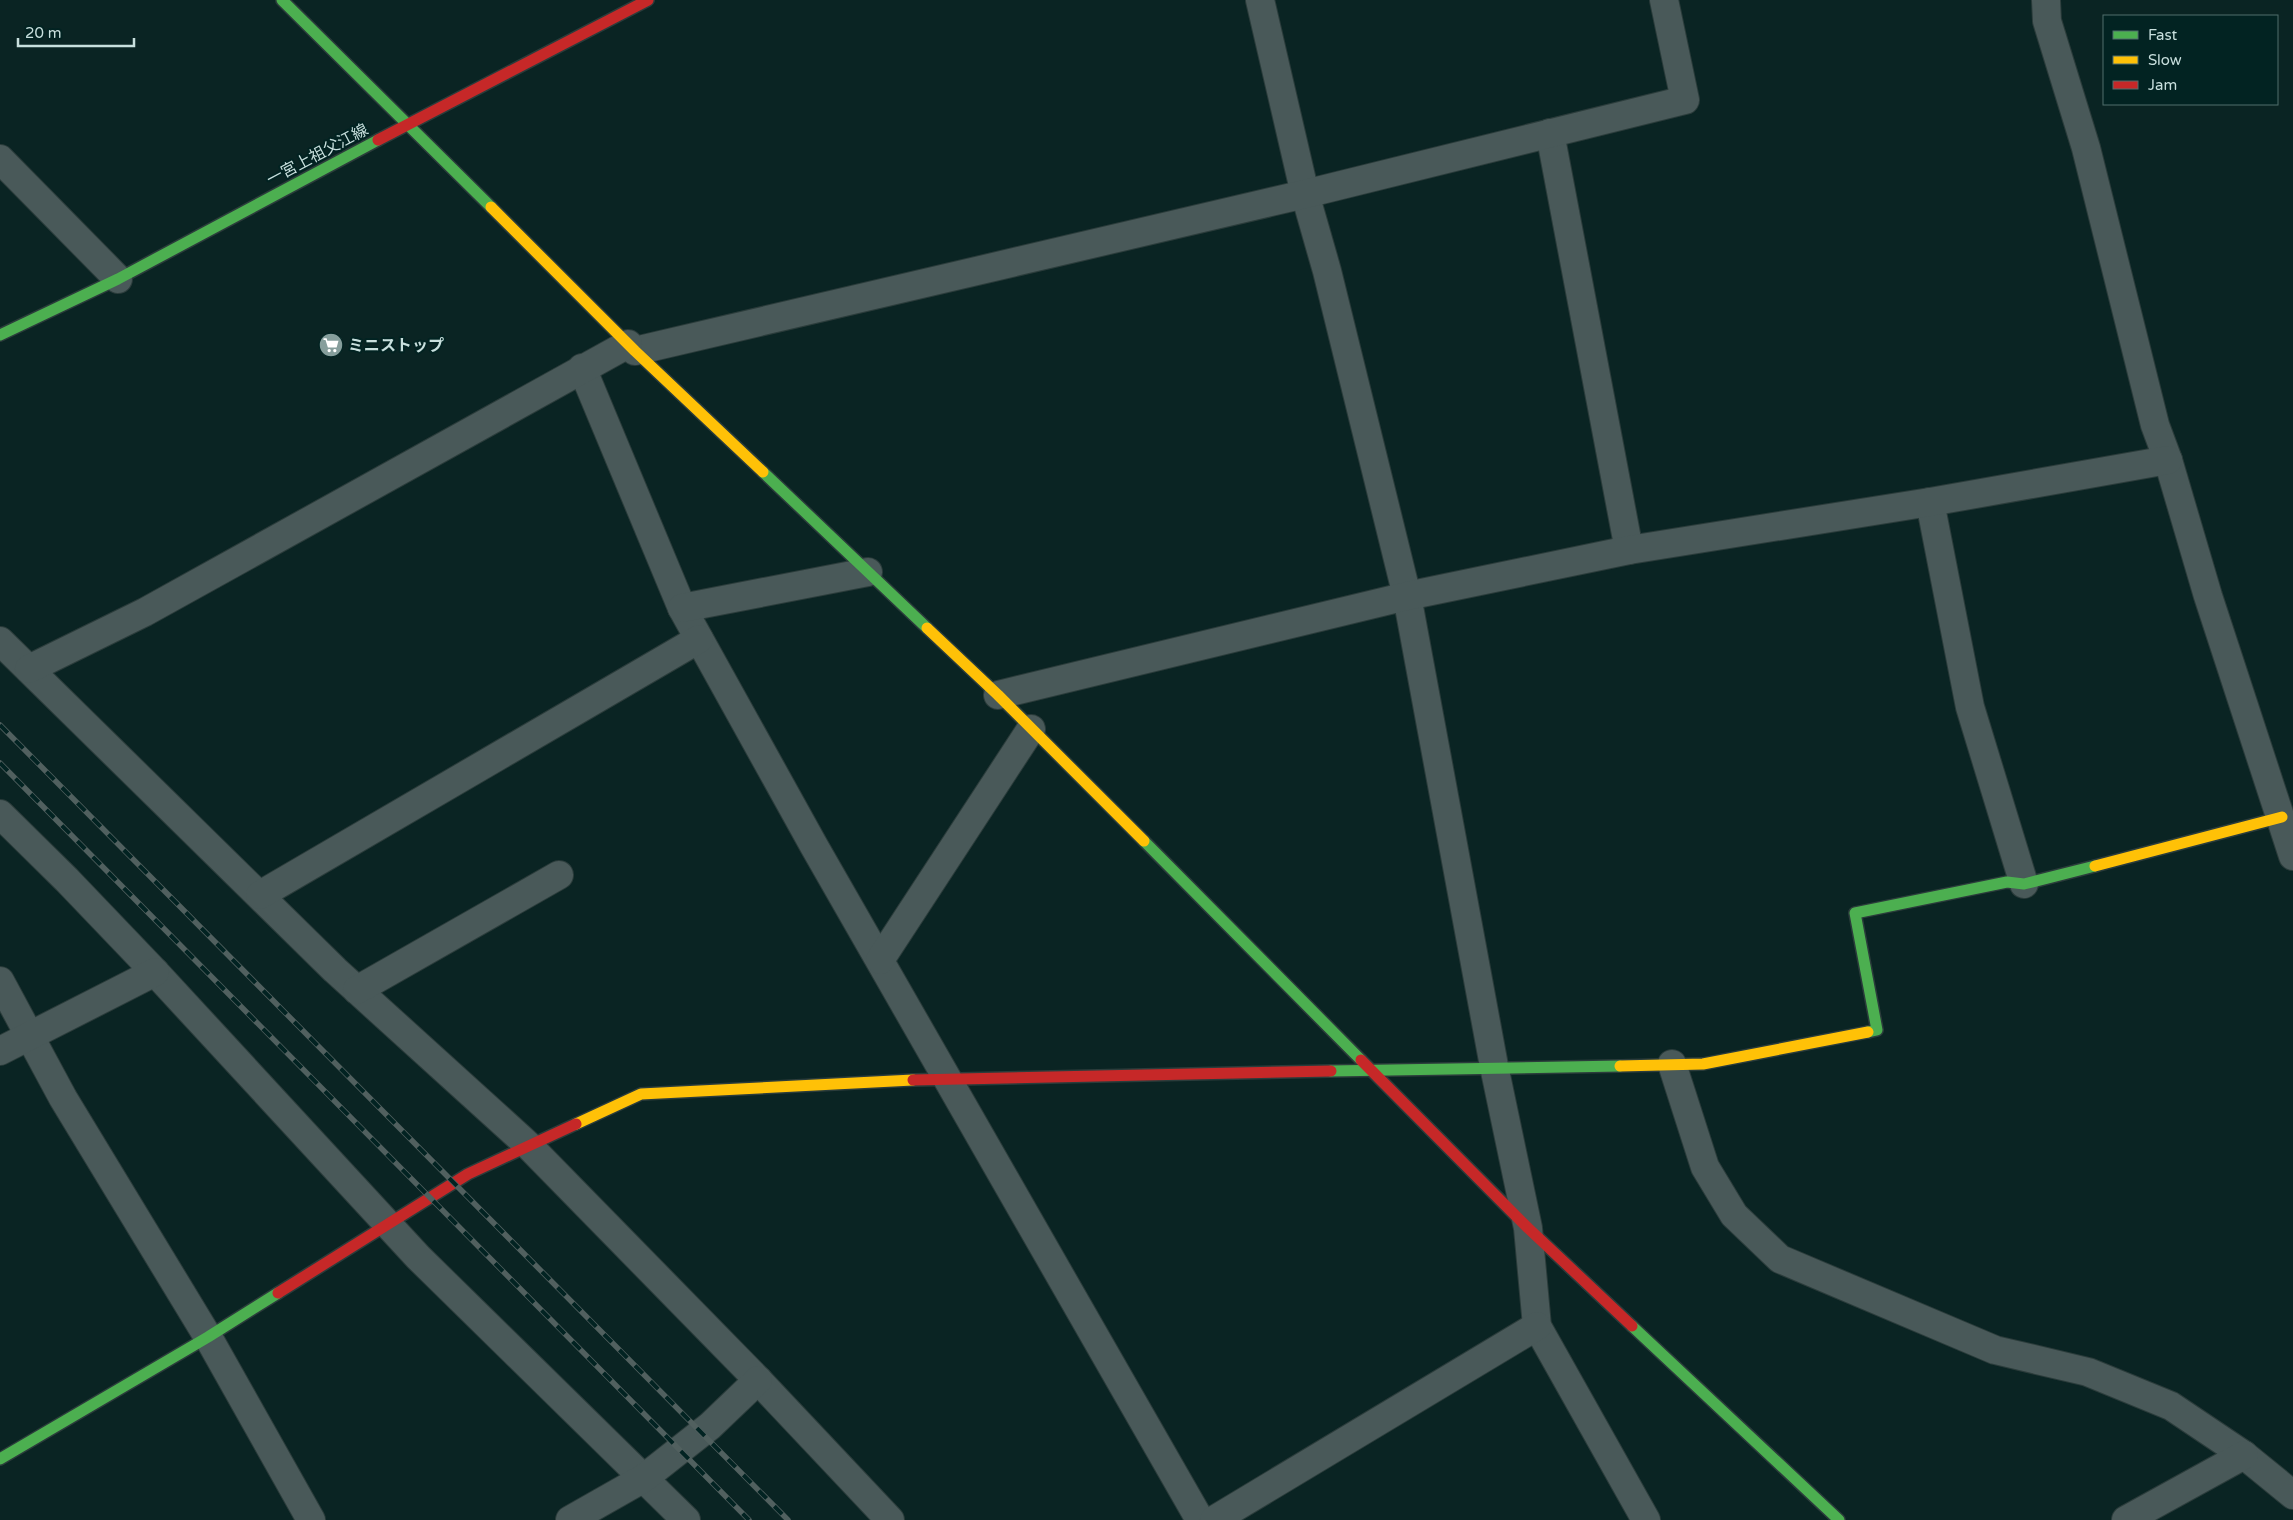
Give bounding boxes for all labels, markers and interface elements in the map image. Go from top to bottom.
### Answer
scale bar [18,15,134,47]
legend [2103,15,2278,105]
text: 20 m [25,24,62,42]
text: Fast [2148,26,2178,44]
text: Slow [2148,51,2182,69]
text: Jam [2148,76,2177,94]
street label: 一宮上祖父江線 [263,120,372,190]
supermarket icon: ミニストップ [318,332,344,358]
place label: ミニストップ [348,336,444,356]

